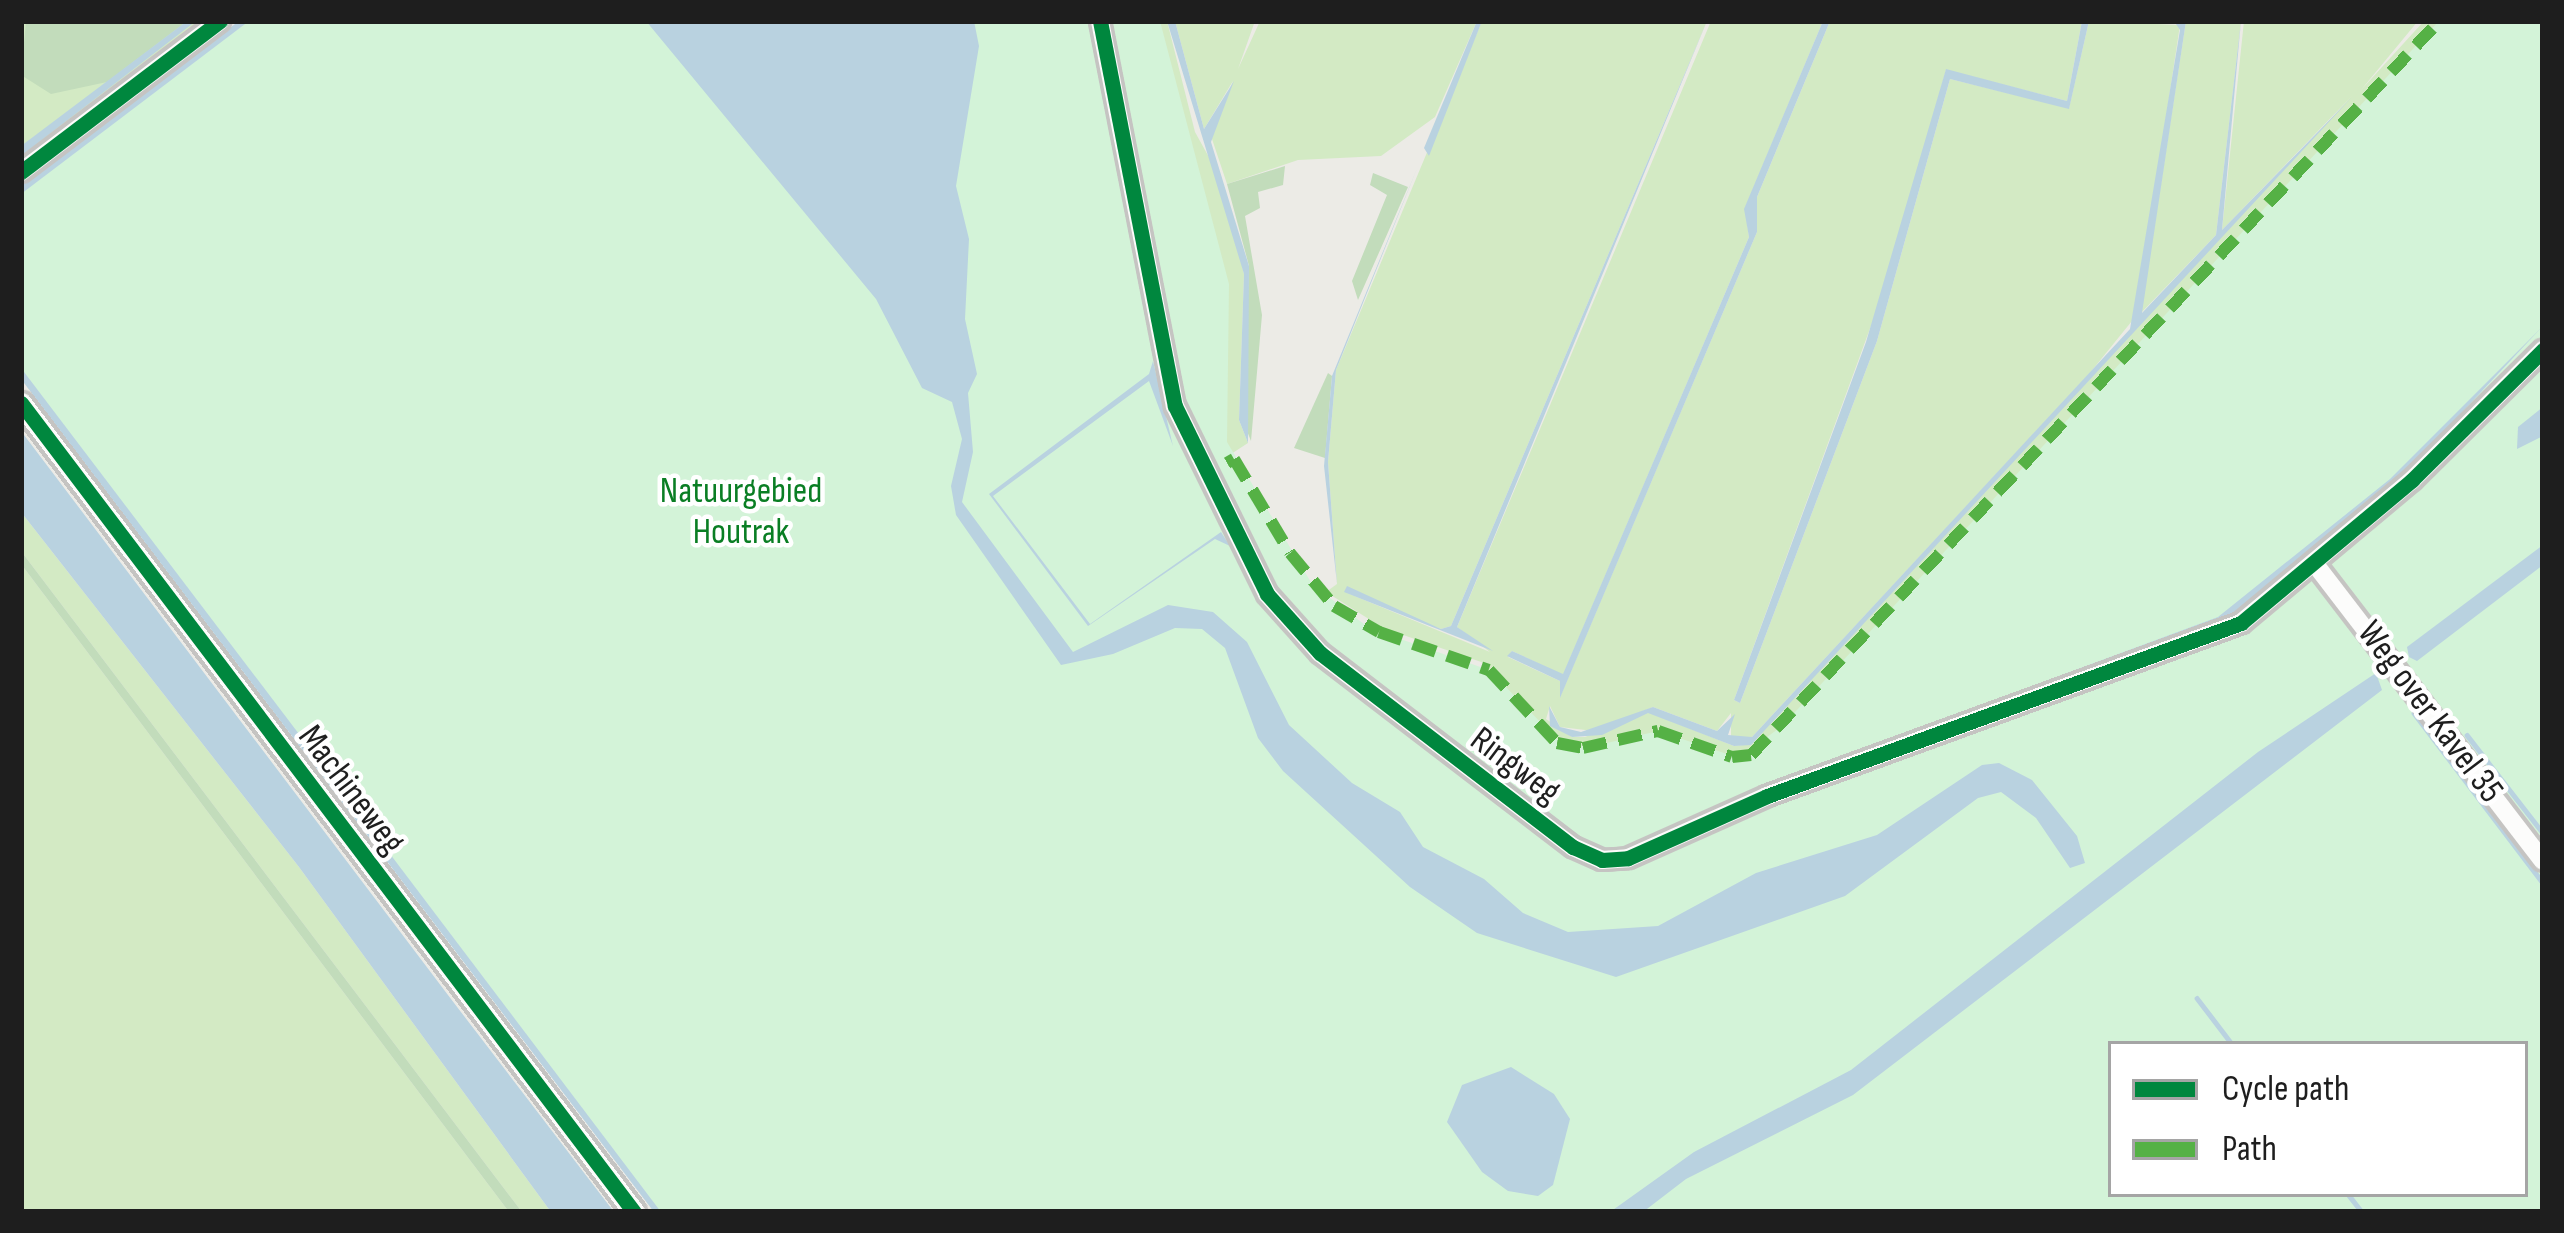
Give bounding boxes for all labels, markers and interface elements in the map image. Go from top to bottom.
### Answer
park label: Natuurgebied Houtrak [660,469,822,554]
street label: Weg over Kavel 35 [2348,613,2512,811]
street label: Machineweg [288,717,414,863]
street label: Ringweg [1461,718,1569,814]
legend [2108,1041,2528,1197]
text: Cycle path [2222,1068,2349,1111]
text: Path [2222,1128,2277,1171]

